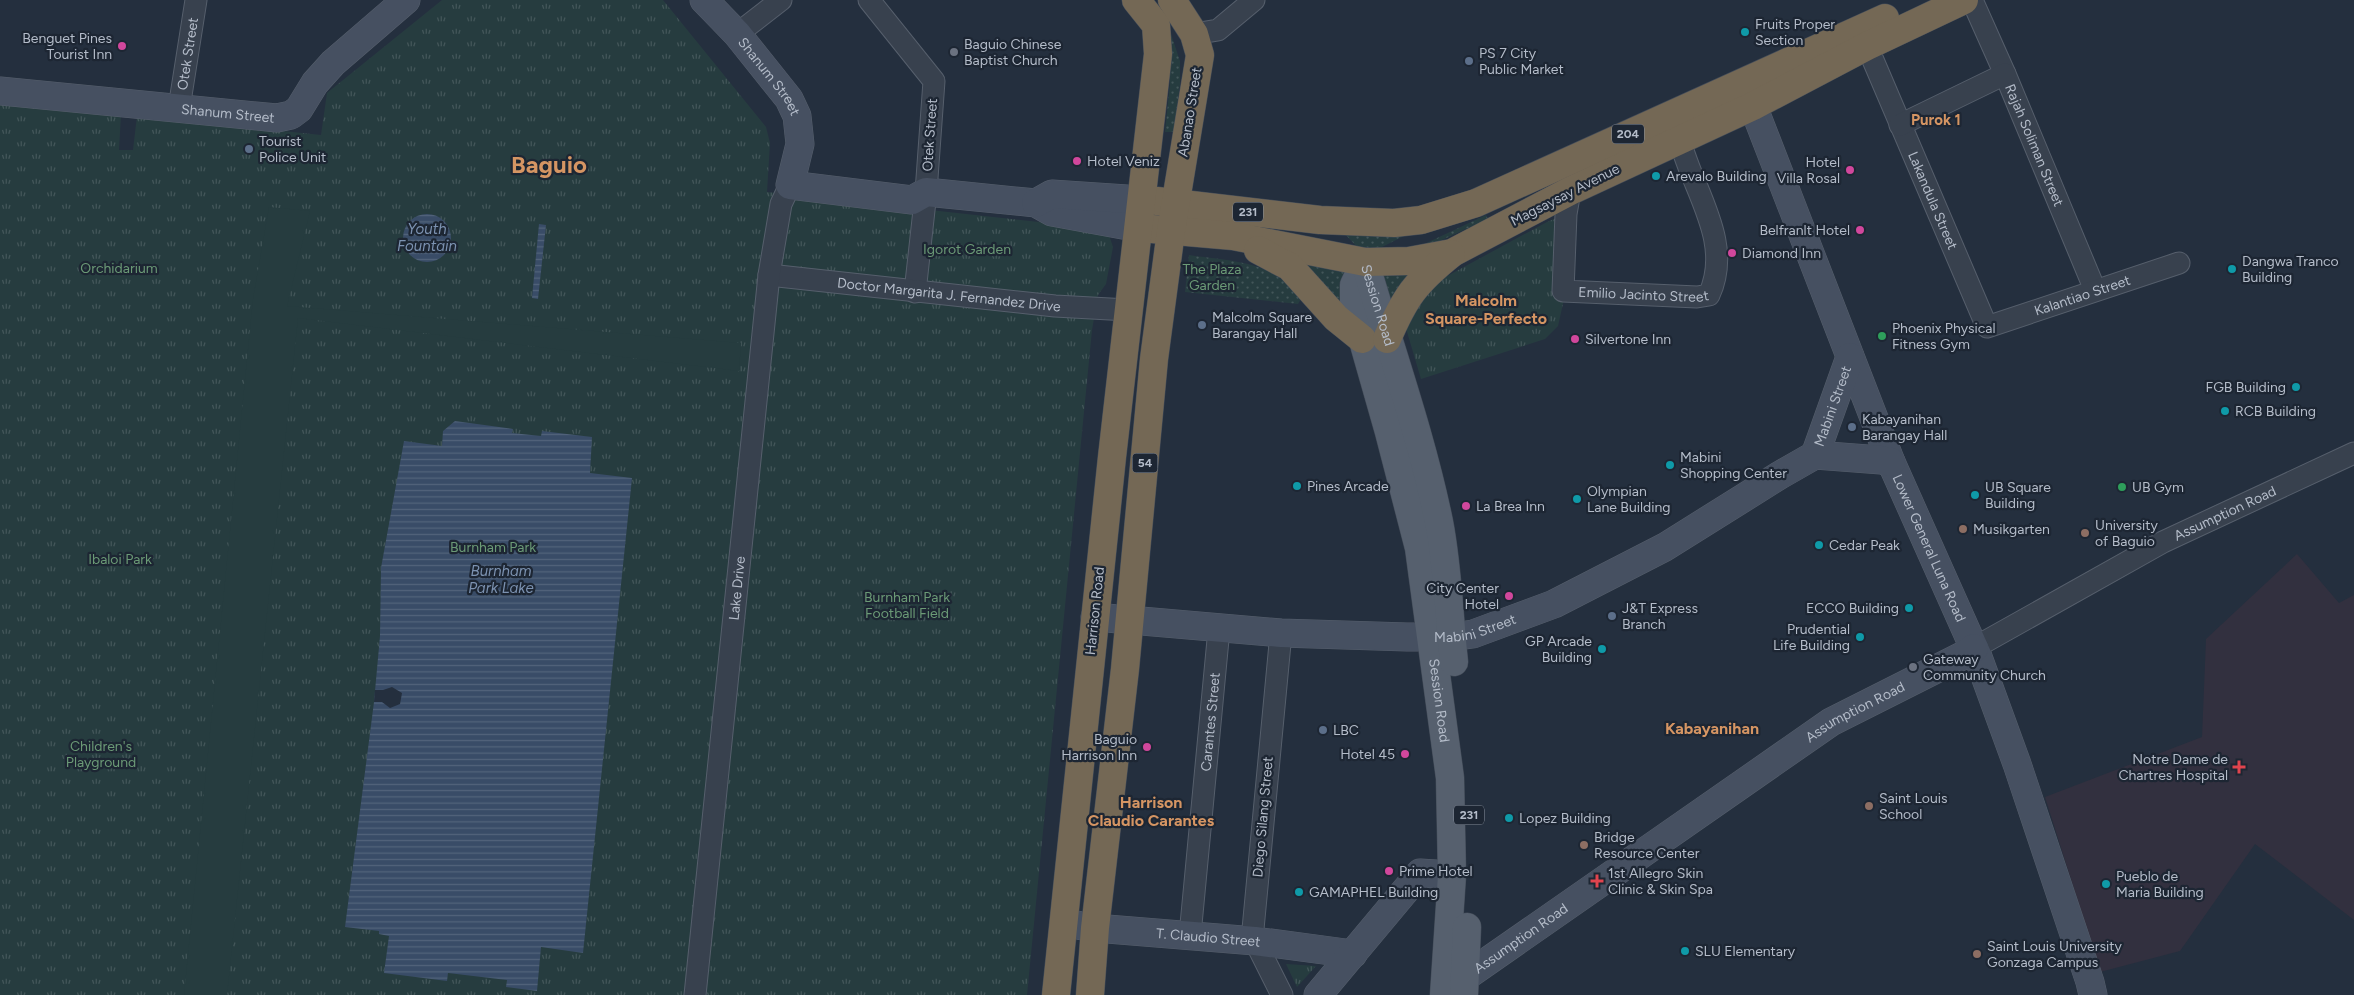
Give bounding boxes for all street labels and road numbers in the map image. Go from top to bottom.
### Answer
street label: Otek Street [173,16,202,91]
street label: Shanum Street [735,34,804,118]
street label: Abanao Street [1175,66,1205,158]
street label: Rajah Soliman Street [2002,81,2068,209]
street label: Otek Street [919,98,941,172]
street label: Shanum Street [180,100,275,126]
road number: 204 [1612,125,1644,144]
street label: Lakandula Street [1905,149,1961,252]
street label: Magsaysay Avenue [1508,160,1623,230]
road number: 231 [1233,202,1263,222]
street label: Session Road [1358,262,1398,348]
street label: Kalantiao Street [2032,271,2132,319]
street label: Doctor Margarita J. Fernandez Drive [836,274,1062,315]
street label: Emilio Jacinto Street [1578,283,1710,306]
street label: Mabini Street [1810,363,1855,449]
road number: 54 [1132,453,1158,472]
street label: Lower General Luna Road [1889,472,1970,624]
street label: Assumption Road [2171,482,2279,544]
street label: Lake Drive [725,555,749,621]
street label: Harrison Road [1082,566,1108,656]
street label: Mabini Street [1434,610,1518,646]
street label: Session Road [1425,658,1454,743]
street label: Carantes Street [1197,672,1223,772]
street label: Assumption Road [1802,678,1907,746]
street label: Diego Silang Street [1249,756,1277,878]
road number: 231 [1454,806,1484,824]
street label: Assumption Road [1470,899,1571,977]
street label: T. Claudio Street [1155,924,1261,950]

